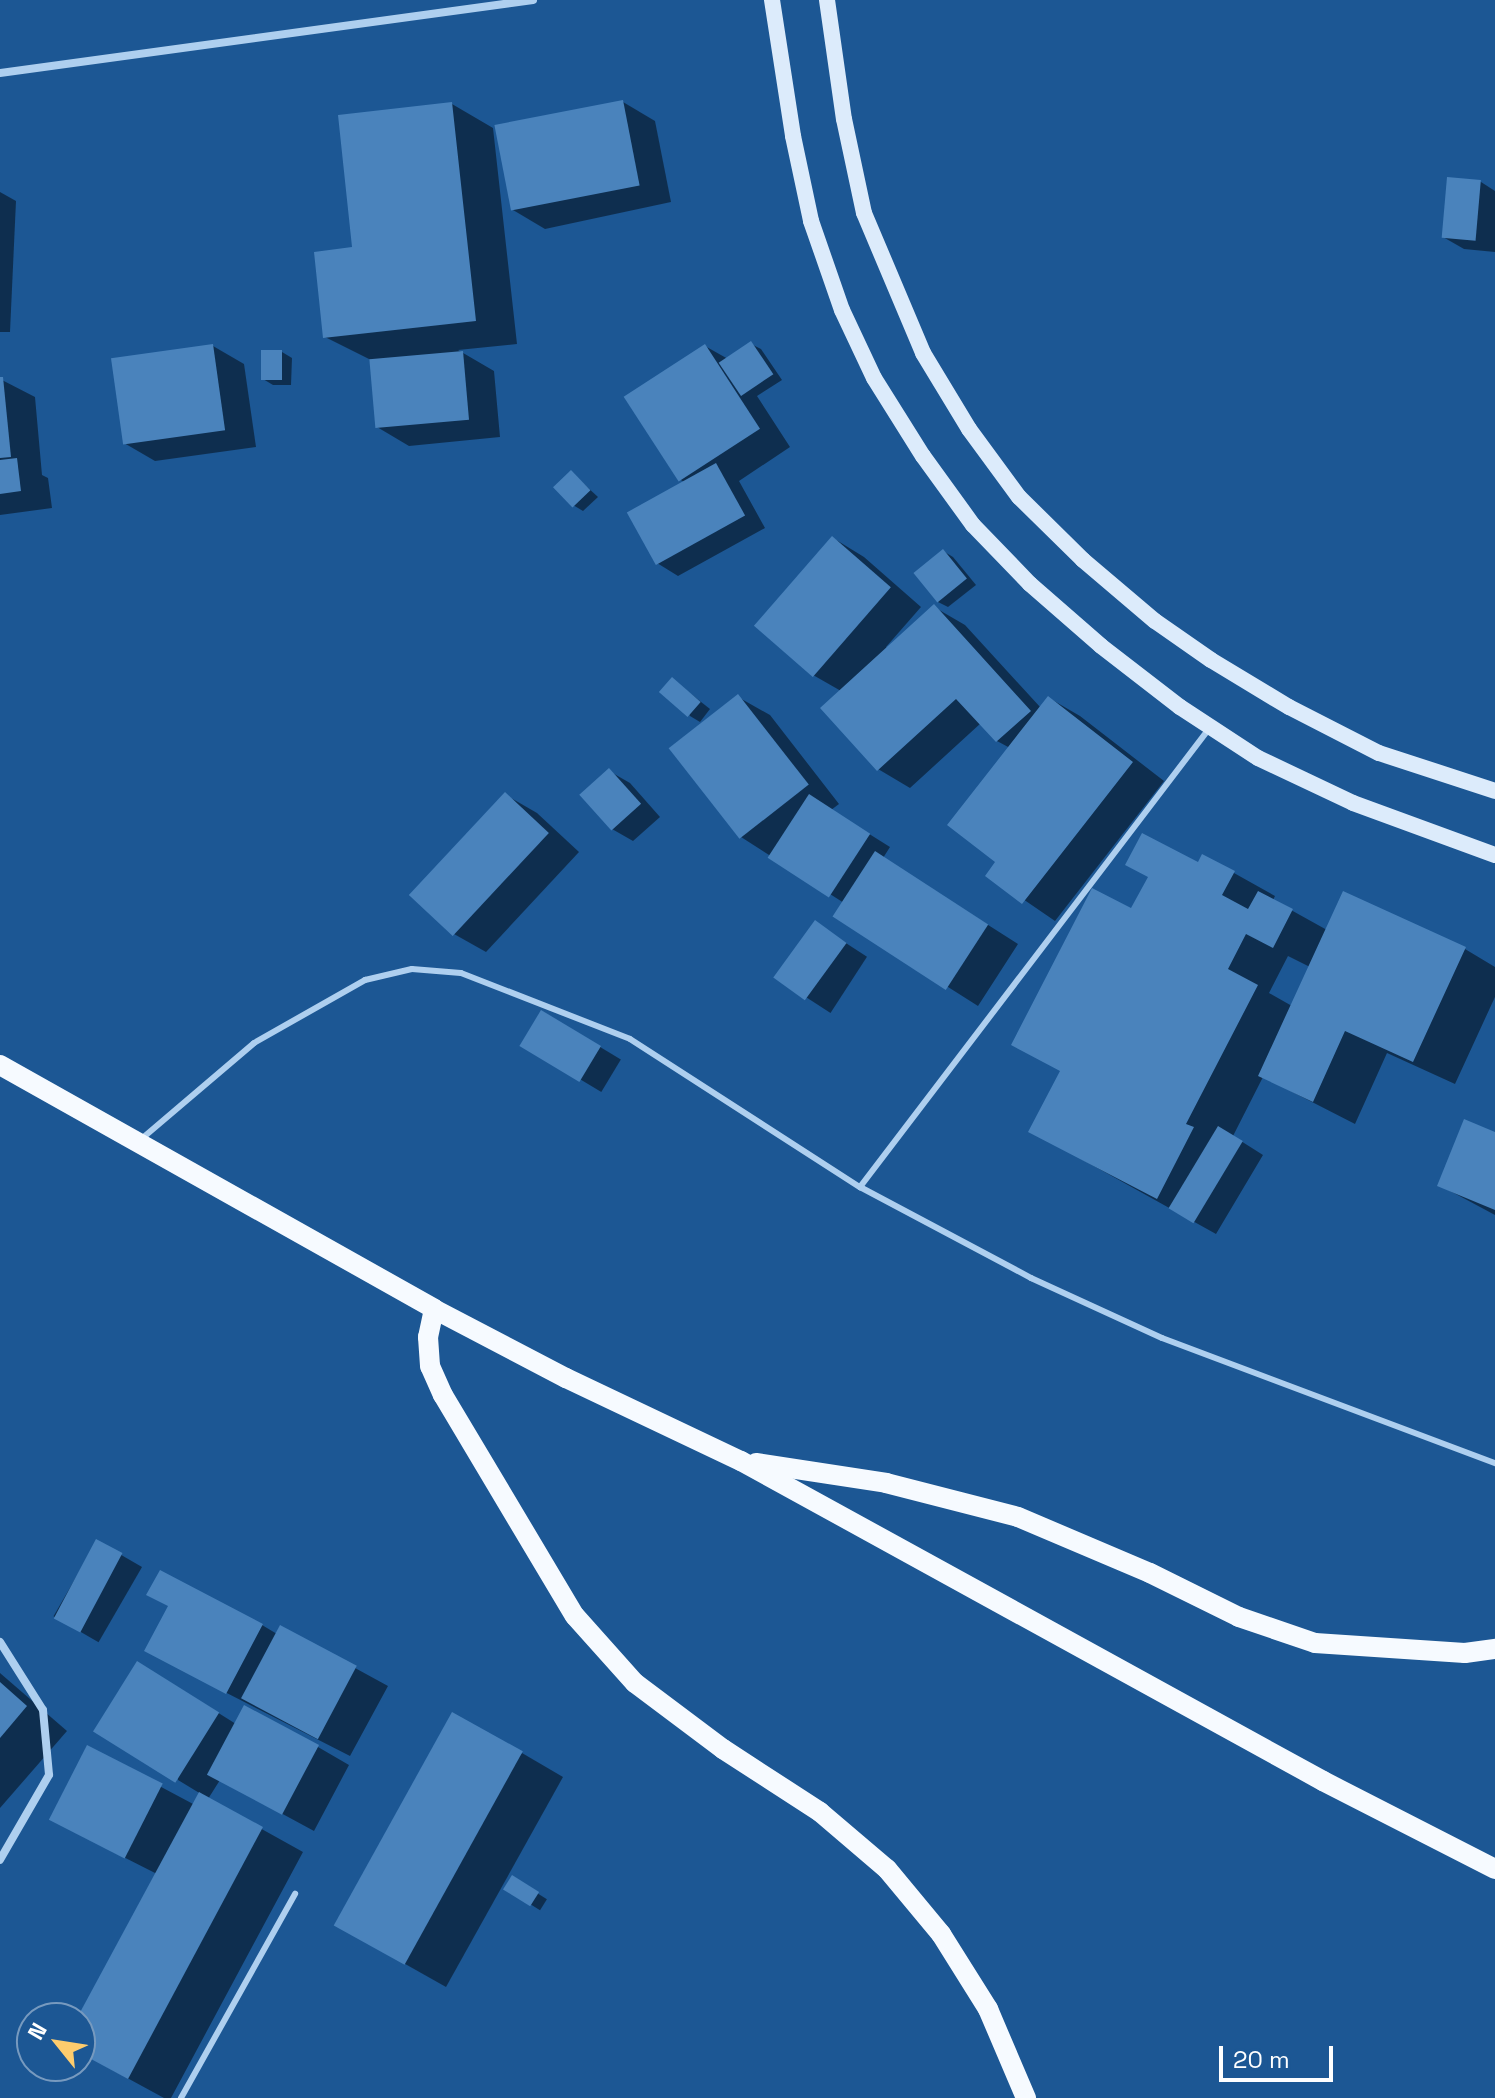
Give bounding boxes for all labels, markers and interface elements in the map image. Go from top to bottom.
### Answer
north arrow [16,2002,96,2082]
text: N [21,2018,53,2044]
scale bar [1223,2030,1337,2080]
text: 20 m [1233,2044,1290,2075]

